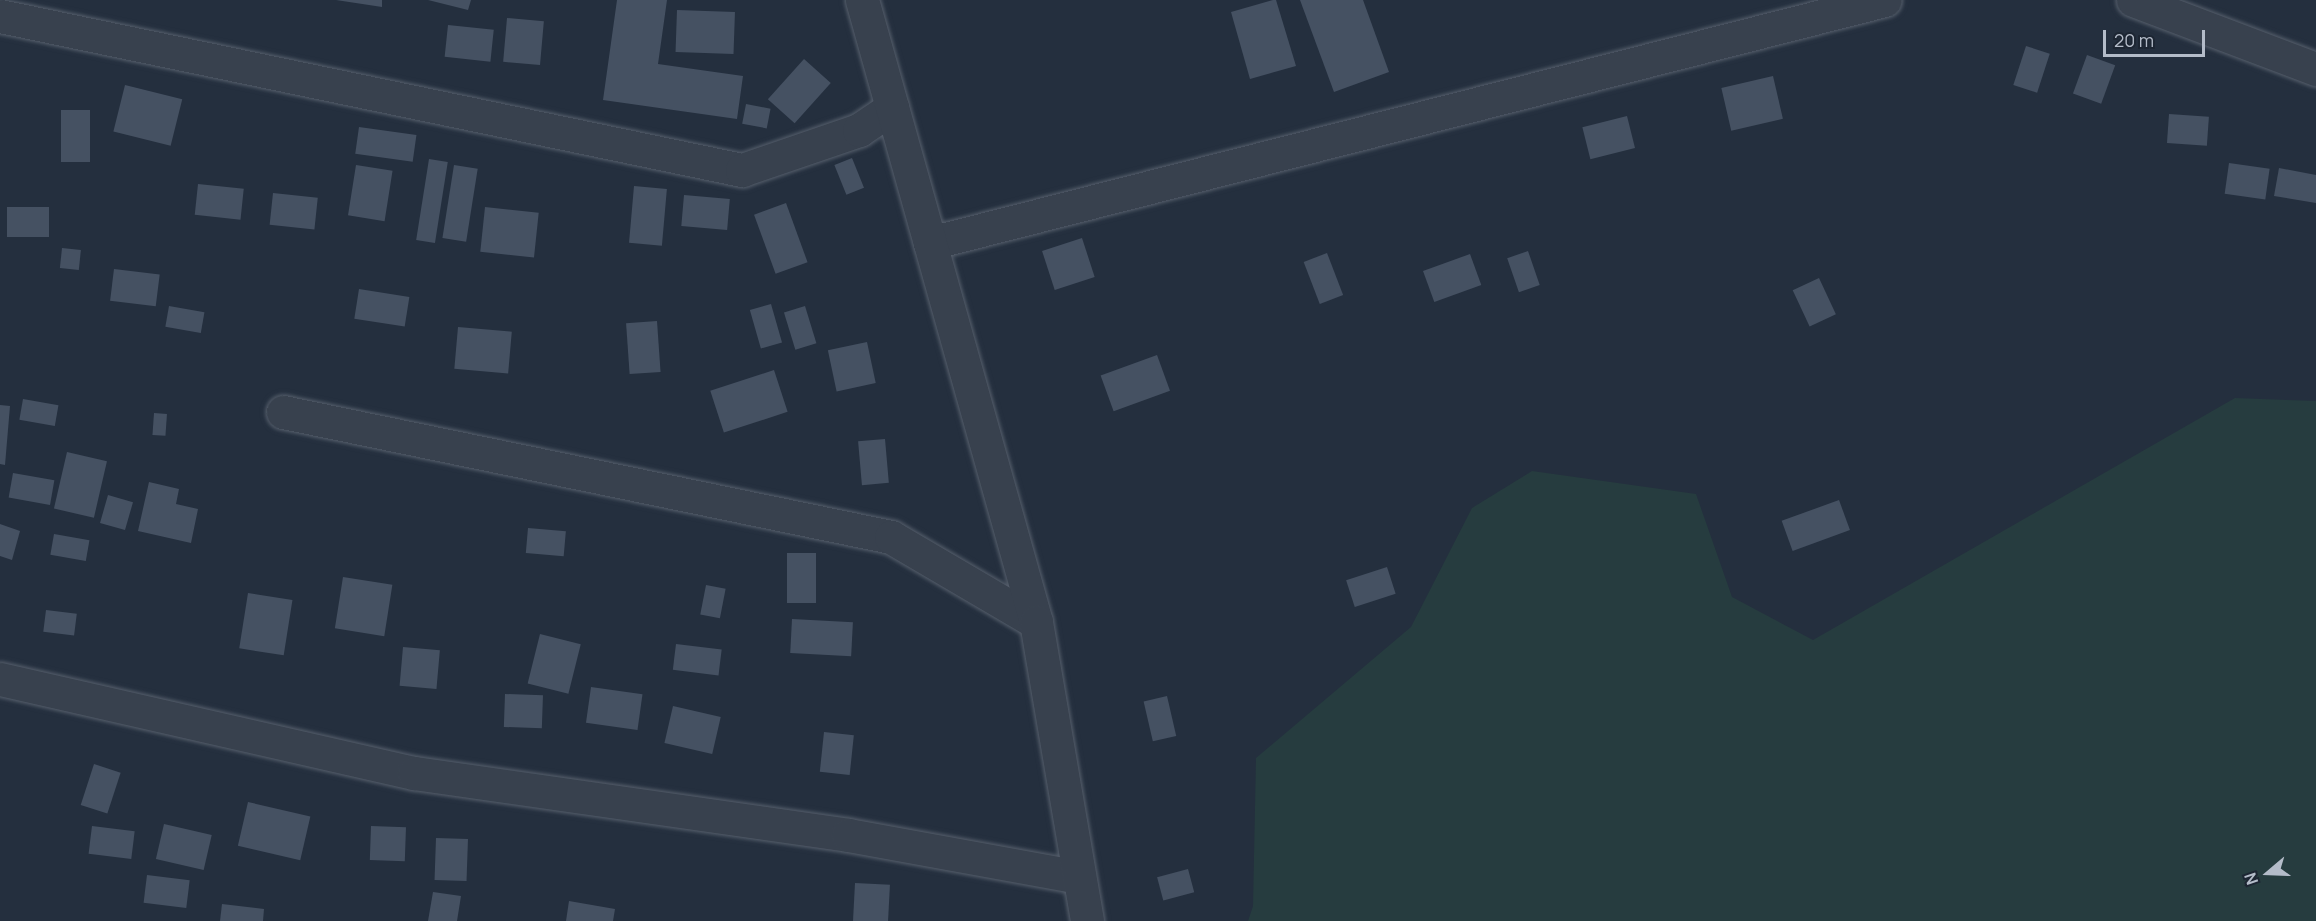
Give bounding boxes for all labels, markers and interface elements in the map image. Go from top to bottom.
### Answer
scale bar [2106,18,2208,56]
text: 20 m [2114,28,2154,52]
north arrow [2238,843,2298,903]
text: N [2239,870,2263,888]

